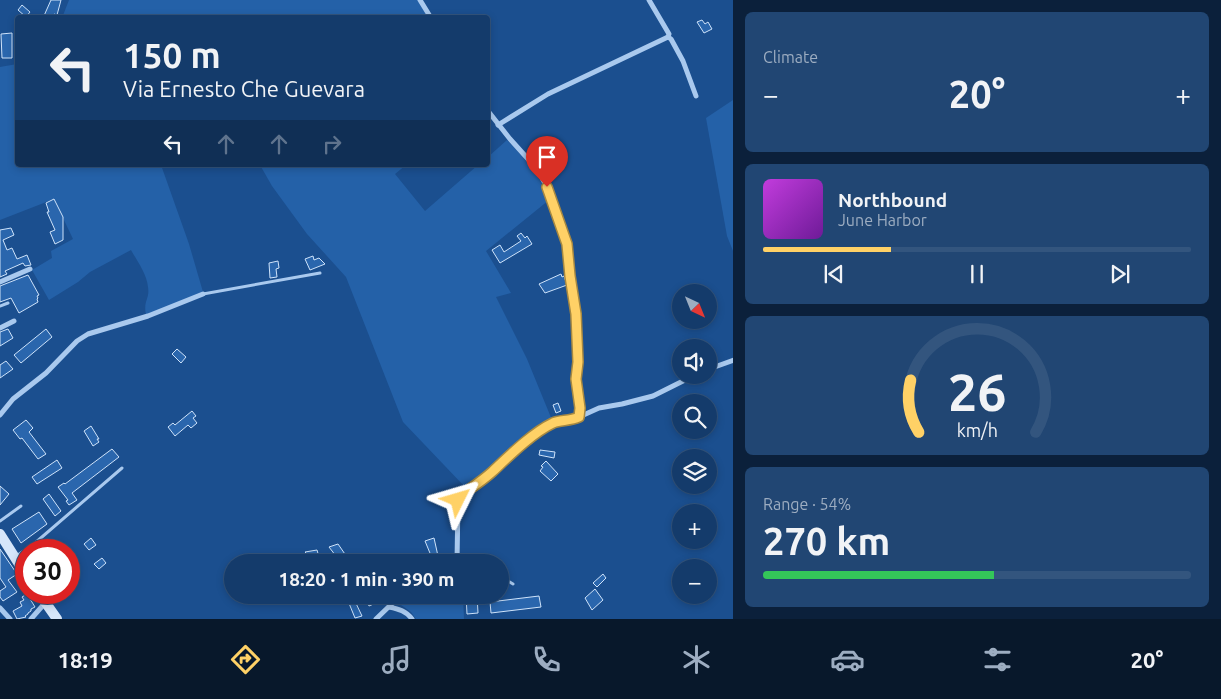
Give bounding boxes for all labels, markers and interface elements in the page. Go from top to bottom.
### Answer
icon: left [40,35,105,100]
text: 150 m [123,35,221,75]
text: Climate [763,48,818,66]
text: 20° [949,73,1005,115]
text: Via Ernesto Che Guevara [123,76,365,101]
text: − [763,79,779,110]
text: + [1175,79,1191,110]
icon: left [159,130,187,158]
icon: ahead [212,130,240,158]
icon: ahead [265,130,293,158]
icon: right [318,130,346,158]
pin [526,136,568,187]
icon: arrive [533,143,561,171]
text: Northbound [838,189,947,211]
text: June Harbor [838,211,927,229]
icon: previous [820,260,848,288]
icon: pause [963,260,991,288]
icon: next [1106,260,1134,288]
north arrow [672,284,718,329]
map controls [672,284,717,604]
button: sound [672,339,717,384]
text: 26 [948,363,1006,421]
button: search [672,394,717,439]
text: km/h [956,420,998,440]
button: layers [672,449,717,494]
position arrow [431,473,483,525]
text: Range · 54% [763,495,851,513]
button: + [672,504,717,549]
text: 270 km [763,520,890,562]
speed limit sign: 30 [15,539,80,604]
button: − [672,559,717,604]
text: 18:20 · 1 min · 390 m [279,568,454,590]
icon: directions [228,642,263,677]
icon: music [379,642,414,677]
icon: phone [529,642,564,677]
icon: climate [679,642,714,677]
icon: car [830,642,865,677]
icon: filters [980,642,1015,677]
text: 18:19 [58,647,113,672]
text: 20° [1131,647,1163,672]

